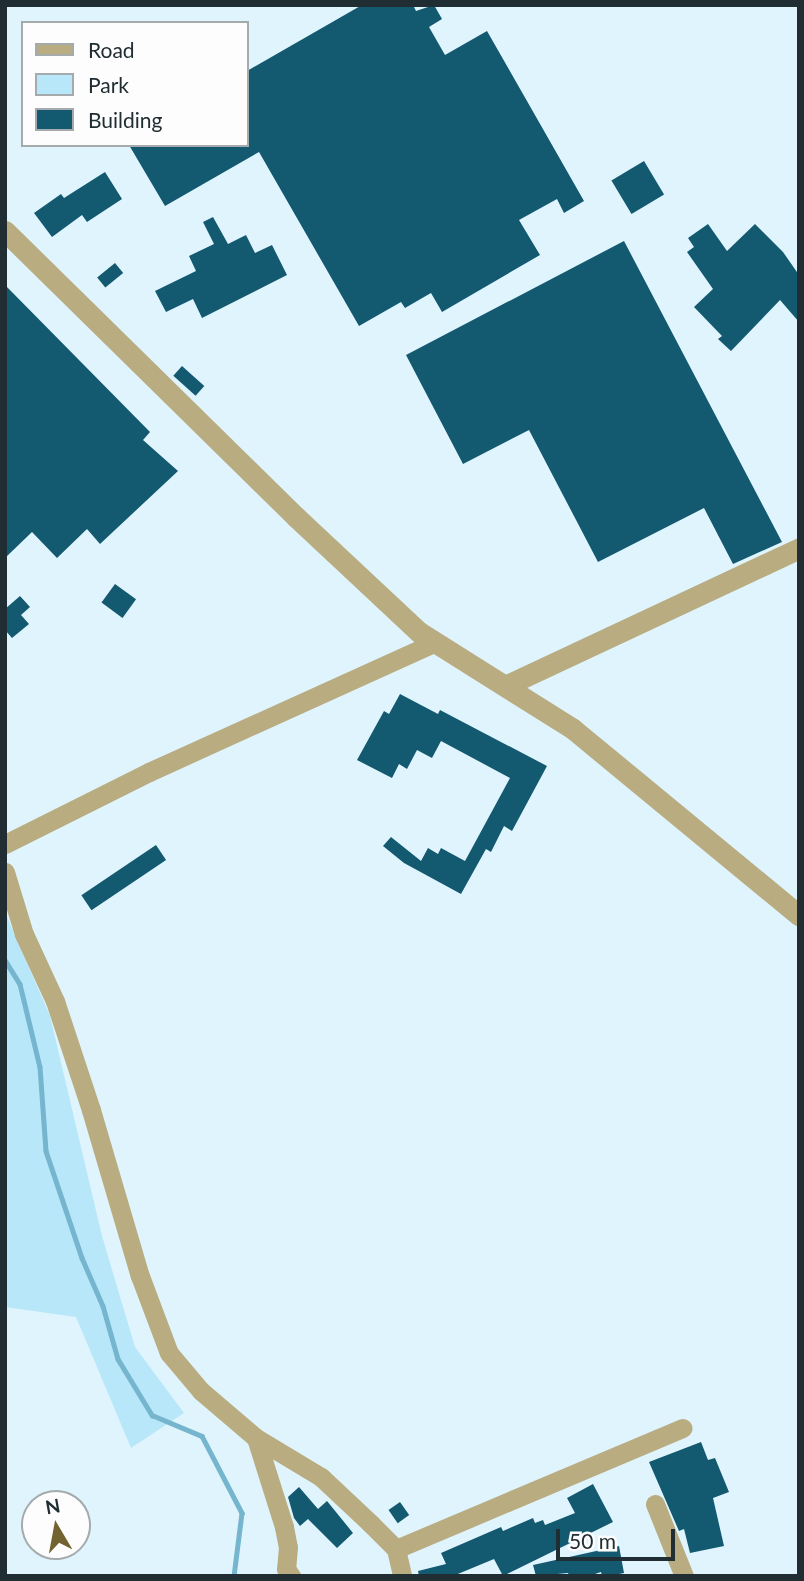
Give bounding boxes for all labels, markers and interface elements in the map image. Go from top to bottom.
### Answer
legend [21,21,248,147]
text: Road [88,37,135,62]
text: Park [88,72,129,97]
text: Building [88,107,163,132]
north arrow [21,1490,91,1560]
text: N [43,1493,62,1518]
scale bar [559,1514,678,1558]
text: 50 m [569,1528,616,1553]

